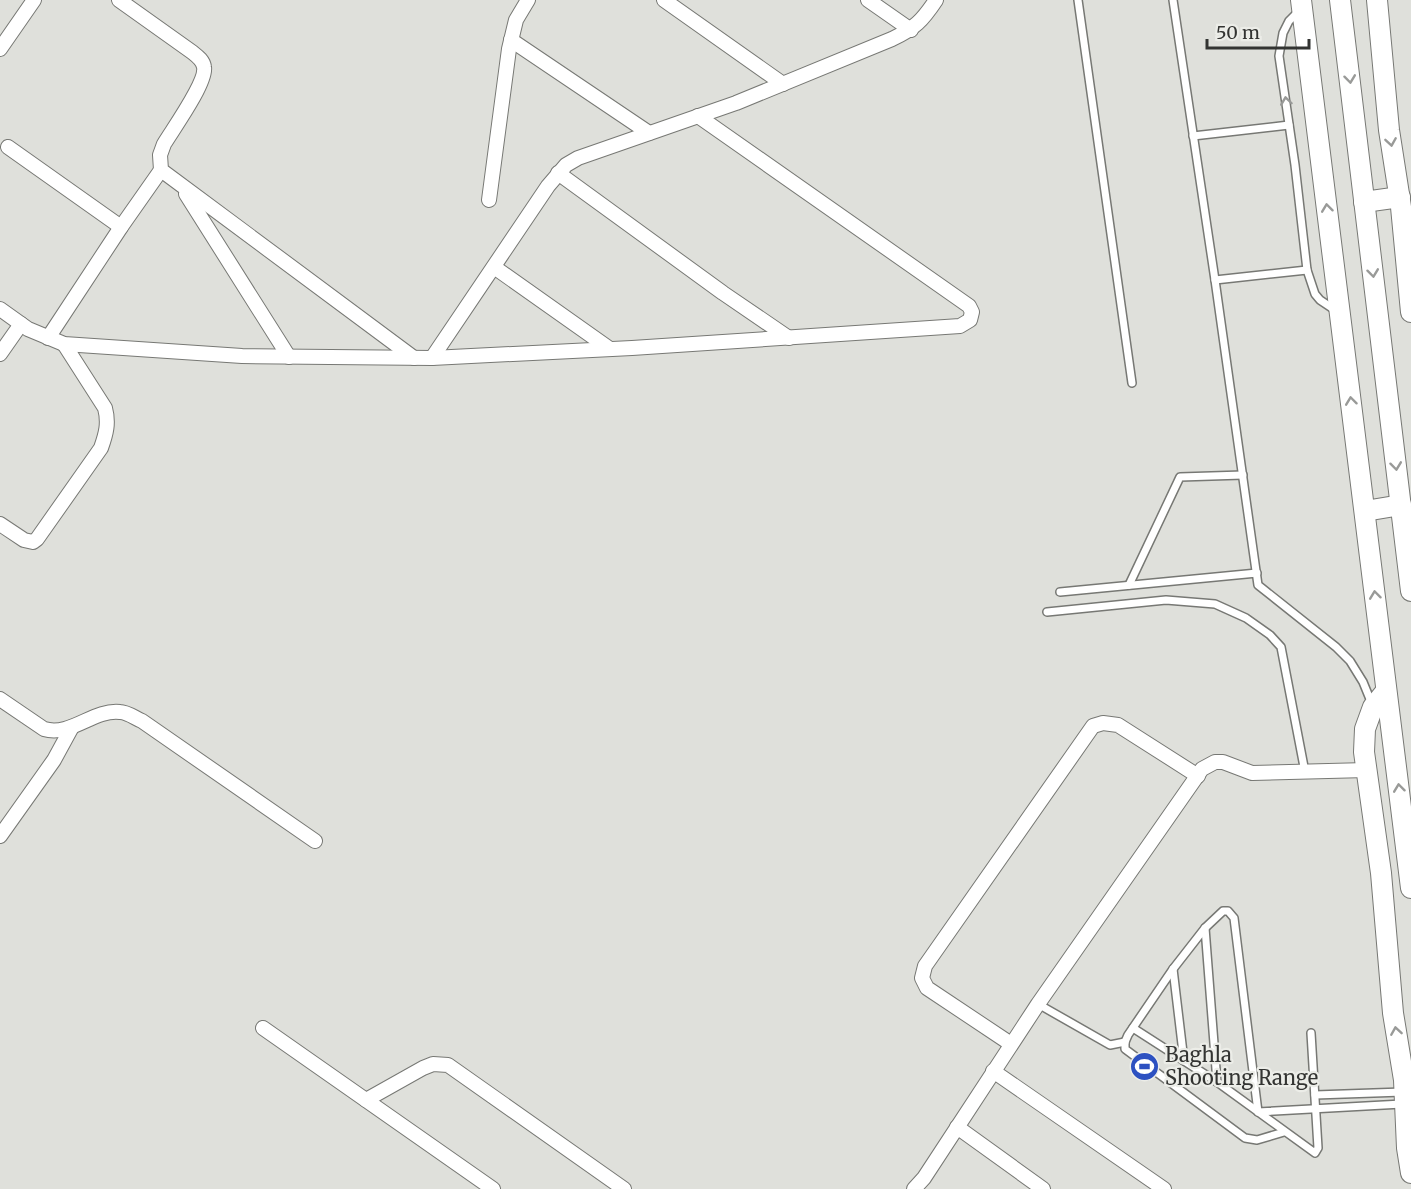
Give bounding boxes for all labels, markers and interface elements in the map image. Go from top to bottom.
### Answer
scale bar [1207,12,1309,50]
text: 50 m [1216,21,1260,44]
one-way arrow [1343,74,1355,84]
one-way arrow [1280,97,1292,106]
one-way arrow [1384,136,1397,146]
one-way arrow [1321,203,1333,212]
one-way arrow [1366,268,1379,277]
one-way arrow [1345,397,1357,406]
one-way arrow [1389,462,1402,471]
one-way arrow [1369,590,1381,599]
one-way arrow [1393,784,1405,793]
one-way arrow [1390,1027,1403,1037]
place label: Baghla Shooting Range [1165,1042,1318,1090]
sports icon: Baghla Shooting Range [1128,1050,1160,1082]

